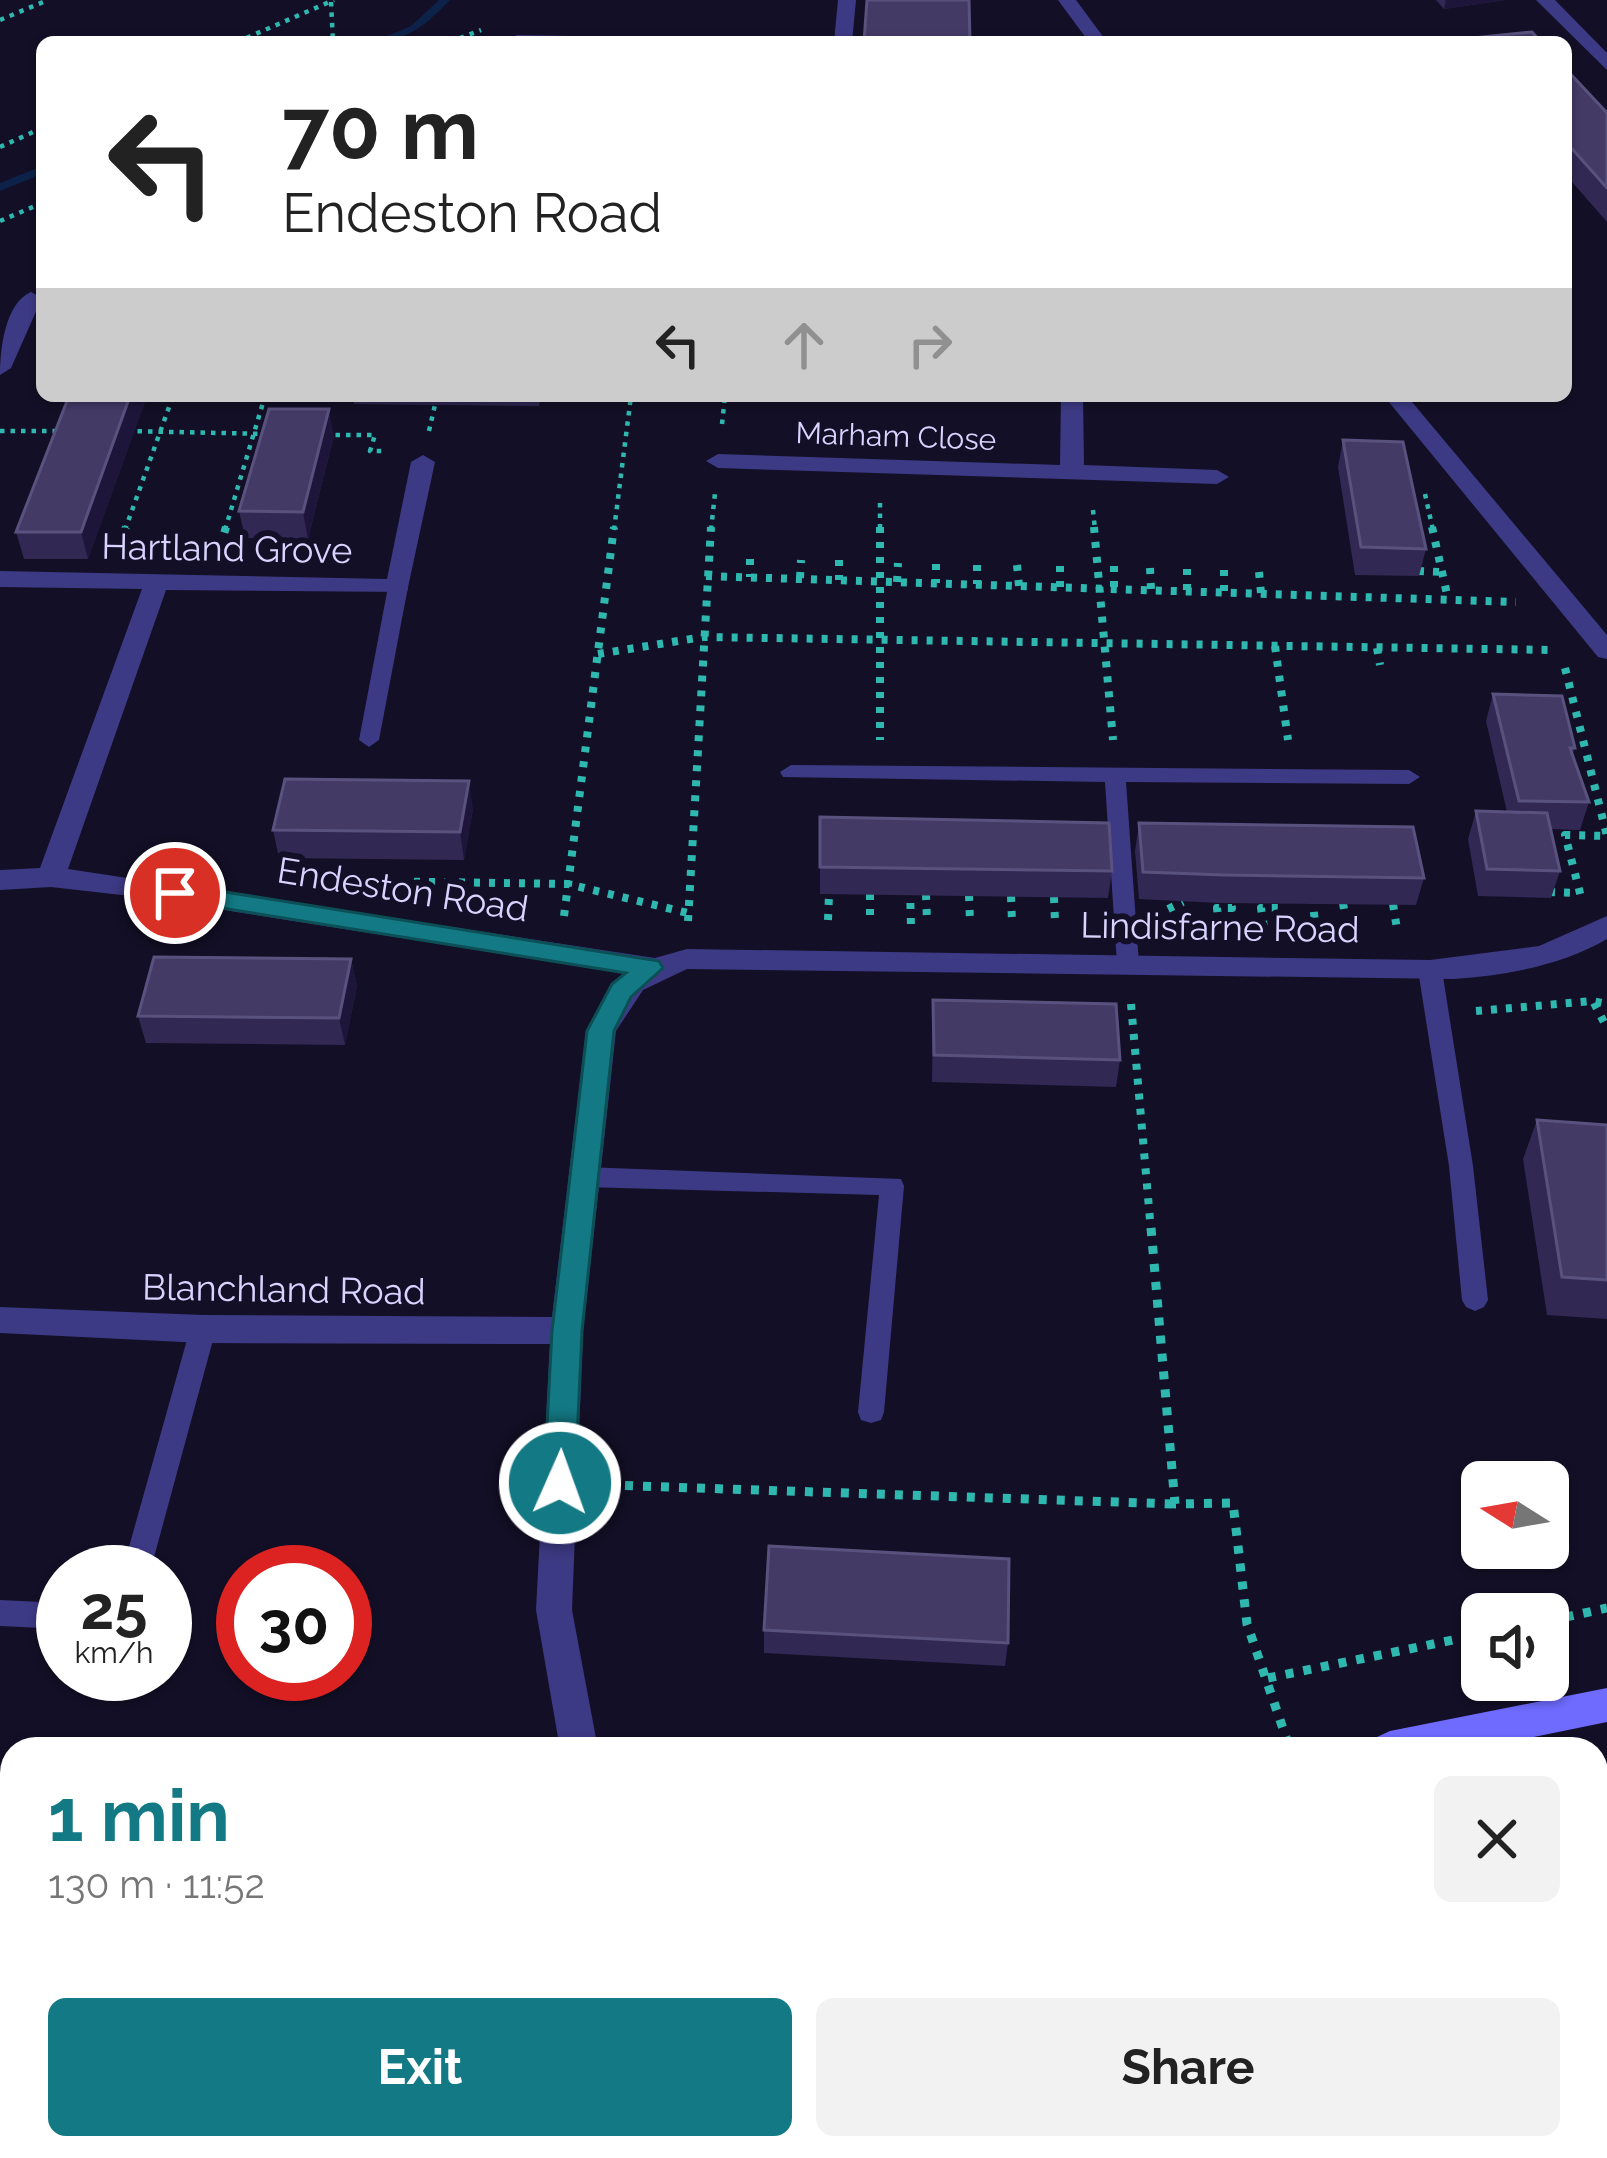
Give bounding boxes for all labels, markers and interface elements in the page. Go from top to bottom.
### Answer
text: 70 m [282,80,479,179]
icon: left [84,84,240,240]
text: Endeston Road [282,181,662,245]
icon: left [645,312,711,378]
icon: ahead [771,312,837,378]
icon: right [897,312,963,378]
street label: Marham Close [795,415,997,457]
street label: Hartland Grove [101,525,353,571]
pin [124,842,226,944]
street label: Endeston Road [275,848,531,930]
icon: arrive [142,860,208,926]
street label: Lindisfarne Road [1080,904,1360,950]
street label: Blanchland Road [142,1266,426,1312]
position arrow [497,1420,623,1546]
north arrow [1461,1461,1569,1569]
map controls [1461,1461,1569,1701]
speed limit sign: 30 [216,1545,372,1701]
text: 25 [80,1573,148,1643]
button: sound [1461,1593,1569,1701]
text: km/h [74,1635,154,1670]
text: 1 min [48,1773,230,1858]
button: close [1434,1776,1560,1902]
text: 130 m · 11:52 [48,1861,265,1907]
button: Exit [48,1998,792,2136]
button: Share [816,1998,1560,2136]

